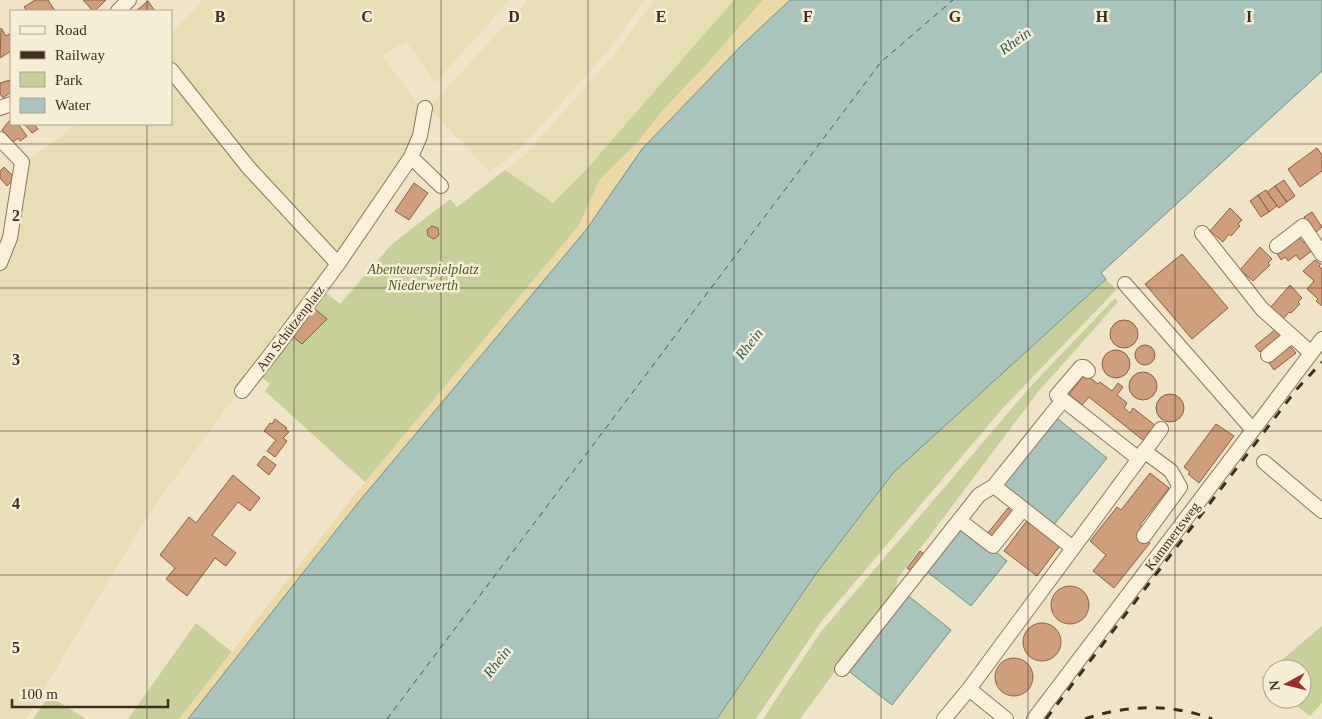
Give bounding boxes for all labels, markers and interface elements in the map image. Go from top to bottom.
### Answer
text: B [215,8,226,25]
text: C [361,8,373,25]
text: D [508,8,520,25]
text: E [656,8,666,25]
text: F [803,8,813,25]
text: G [949,8,962,25]
text: H [1096,8,1109,25]
text: I [1246,8,1252,25]
legend [10,10,172,125]
text: Road [55,22,87,38]
water label: Rhein [995,24,1034,58]
text: Railway [55,47,105,63]
text: Park [55,72,83,88]
text: Water [55,97,90,113]
text: 2 [12,207,20,224]
park label: Abenteuerspielplatz Niederwerth [366,262,479,293]
street label: Am Schützenplatz [253,283,327,374]
water label: Rhein [731,325,766,364]
text: 3 [12,351,20,368]
text: 4 [12,495,20,512]
street label: Kammertsweg [1142,499,1203,573]
text: 5 [12,639,20,656]
water label: Rhein [479,643,514,682]
north arrow [1262,659,1312,709]
scale bar [12,676,169,708]
text: N [1267,680,1283,691]
text: 100 m [20,686,58,702]

